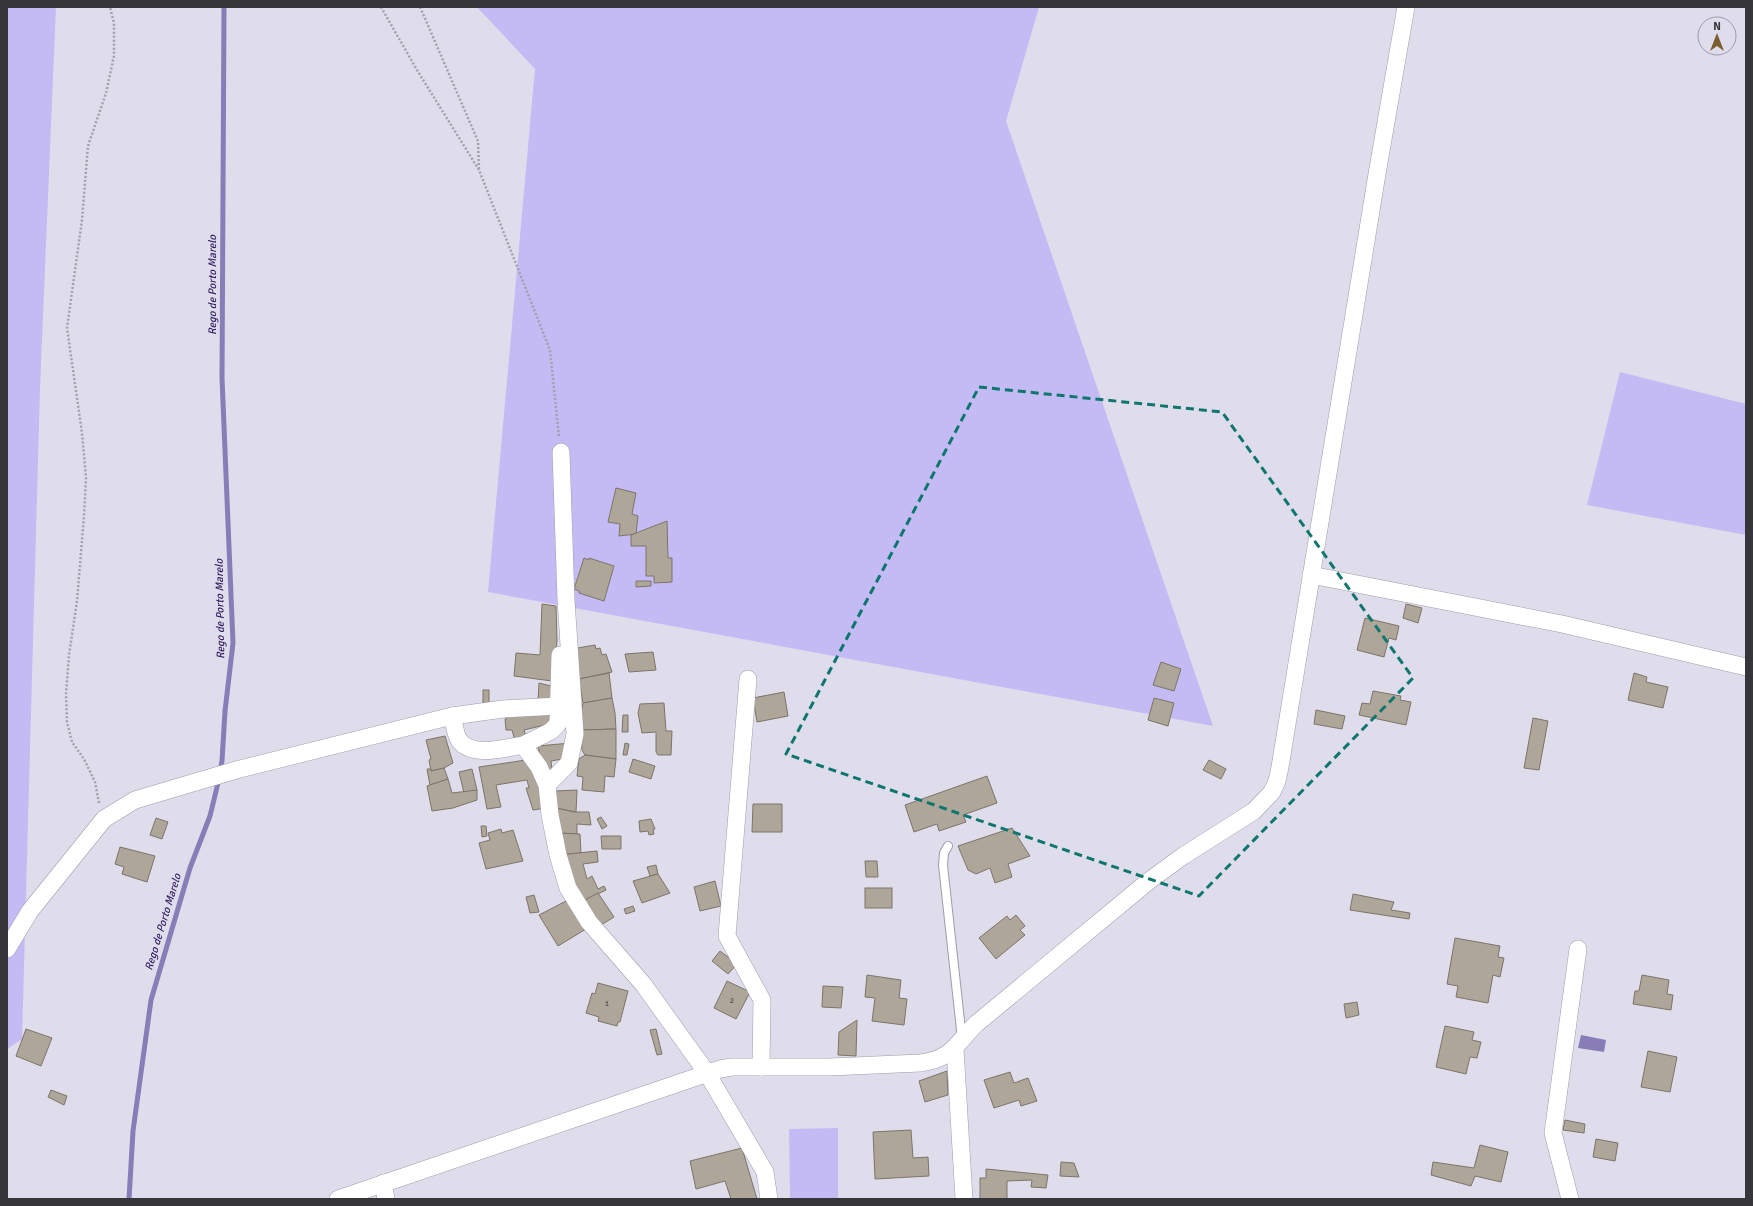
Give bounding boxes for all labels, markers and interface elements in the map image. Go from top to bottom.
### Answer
north arrow [1697,16,1737,56]
text: N [1713,20,1721,33]
water label: Rego de Porto Marelo [206,234,219,335]
water label: Rego de Porto Marelo [213,558,227,659]
water label: Rego de Porto Marelo [142,871,184,972]
house number: 2 [730,995,734,1005]
house number: 1 [605,998,609,1008]

